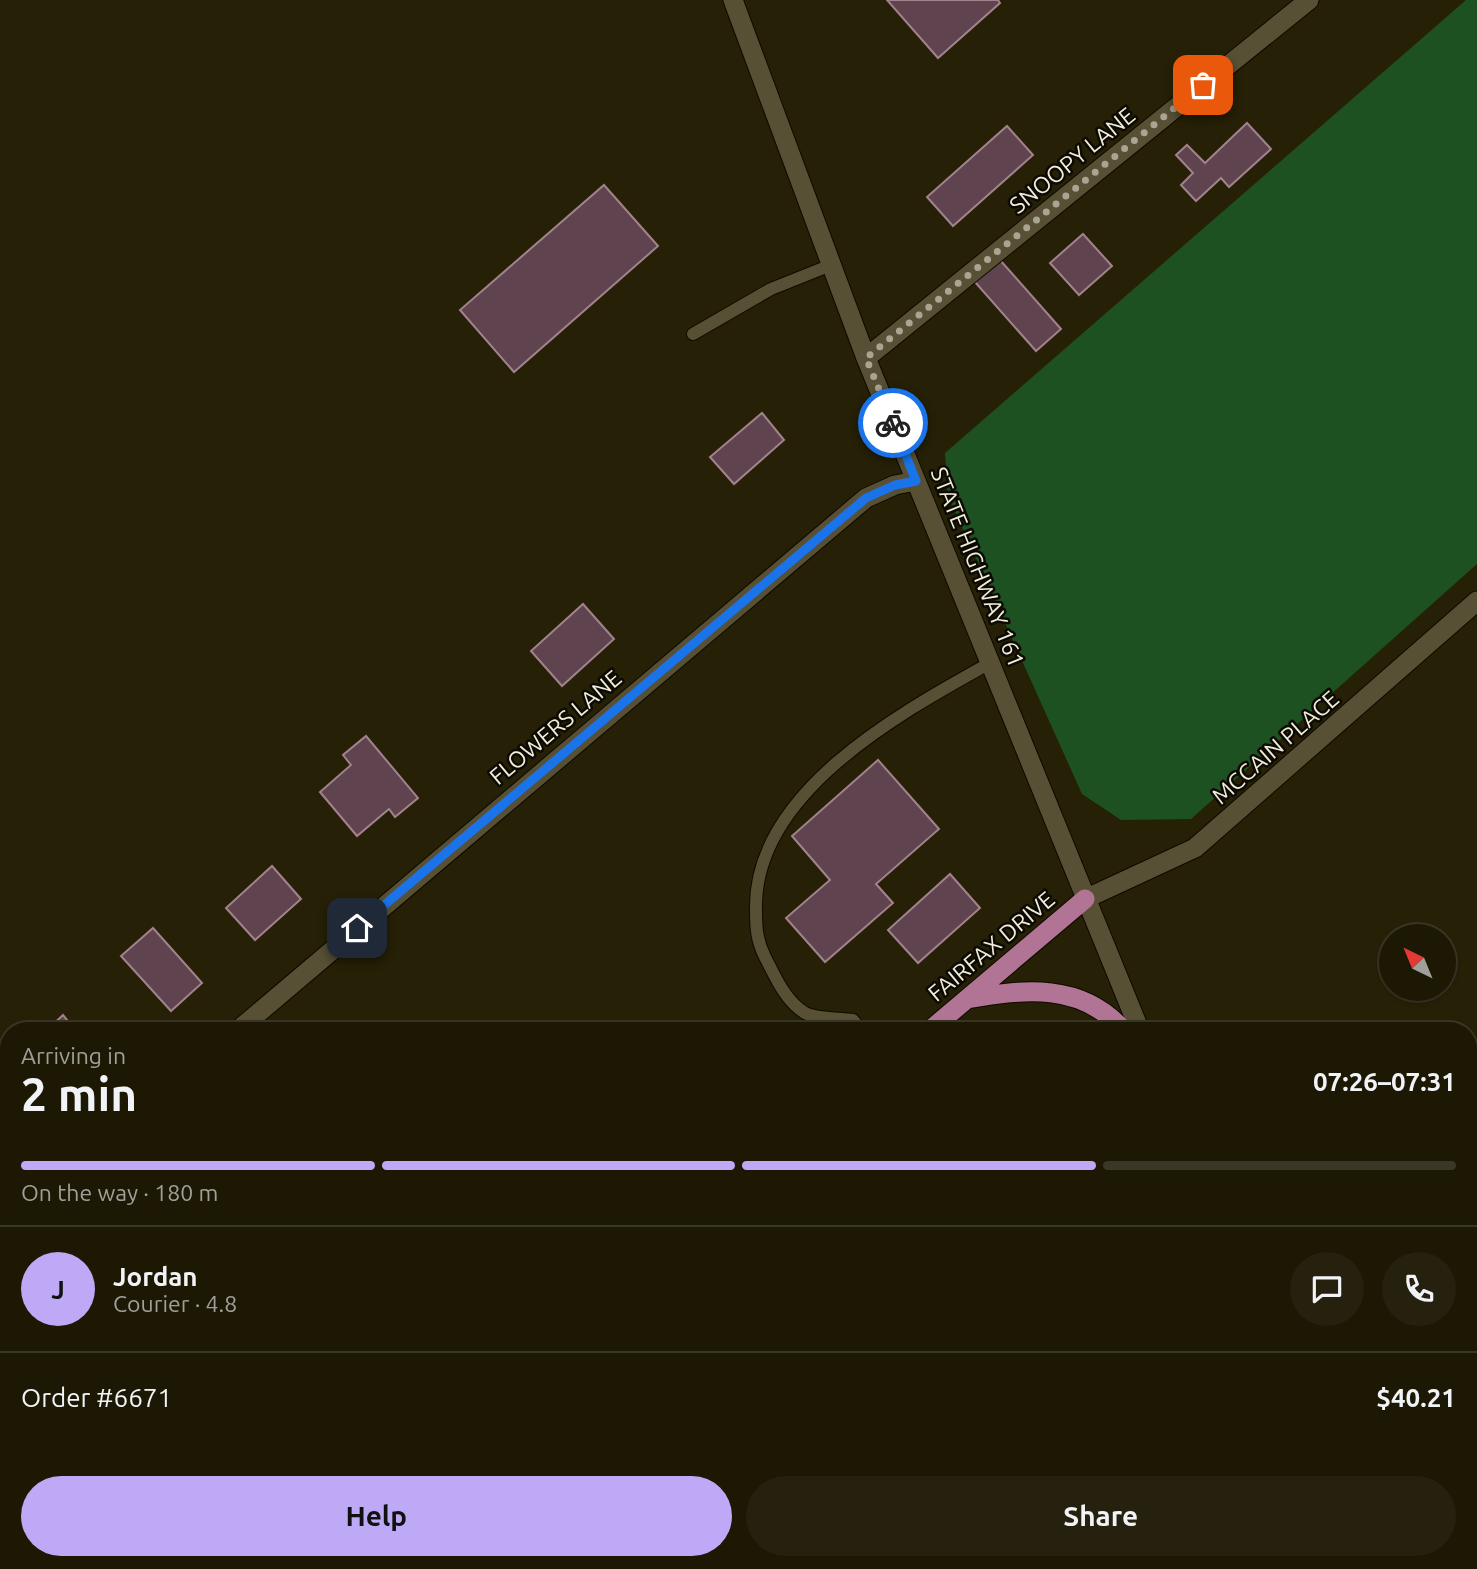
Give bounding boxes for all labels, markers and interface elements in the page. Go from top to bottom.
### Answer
pin [1173,55,1233,115]
icon: bag [1184,66,1222,104]
street label: SNOOPY LANE [1005,102,1139,218]
courier [858,388,928,458]
icon: bike [874,404,912,442]
street label: STATE HIGHWAY 161 [926,463,1030,671]
street label: FLOWERS LANE [484,665,626,789]
street label: MCCAIN PLACE [1207,685,1343,809]
street label: FAIRFAX DRIVE [923,886,1059,1006]
pin [327,898,387,958]
icon: home [338,909,376,947]
north arrow [1379,924,1456,1001]
map controls [1379,924,1456,1001]
text: Arriving in [21,1043,126,1068]
text: 07:26–07:31 [1313,1067,1456,1096]
text: 2 min [21,1068,137,1120]
text: On the way · 180 m [21,1180,218,1205]
button: chat [1290,1252,1364,1326]
button: phone [1382,1252,1456,1326]
text: Jordan [113,1262,198,1291]
text: J [51,1275,65,1304]
text: Courier · 4.8 [113,1291,237,1316]
text: Order #6671 [21,1383,172,1412]
text: $40.21 [1376,1383,1456,1412]
button: Help [21,1476,732,1556]
button: Share [746,1476,1456,1556]

